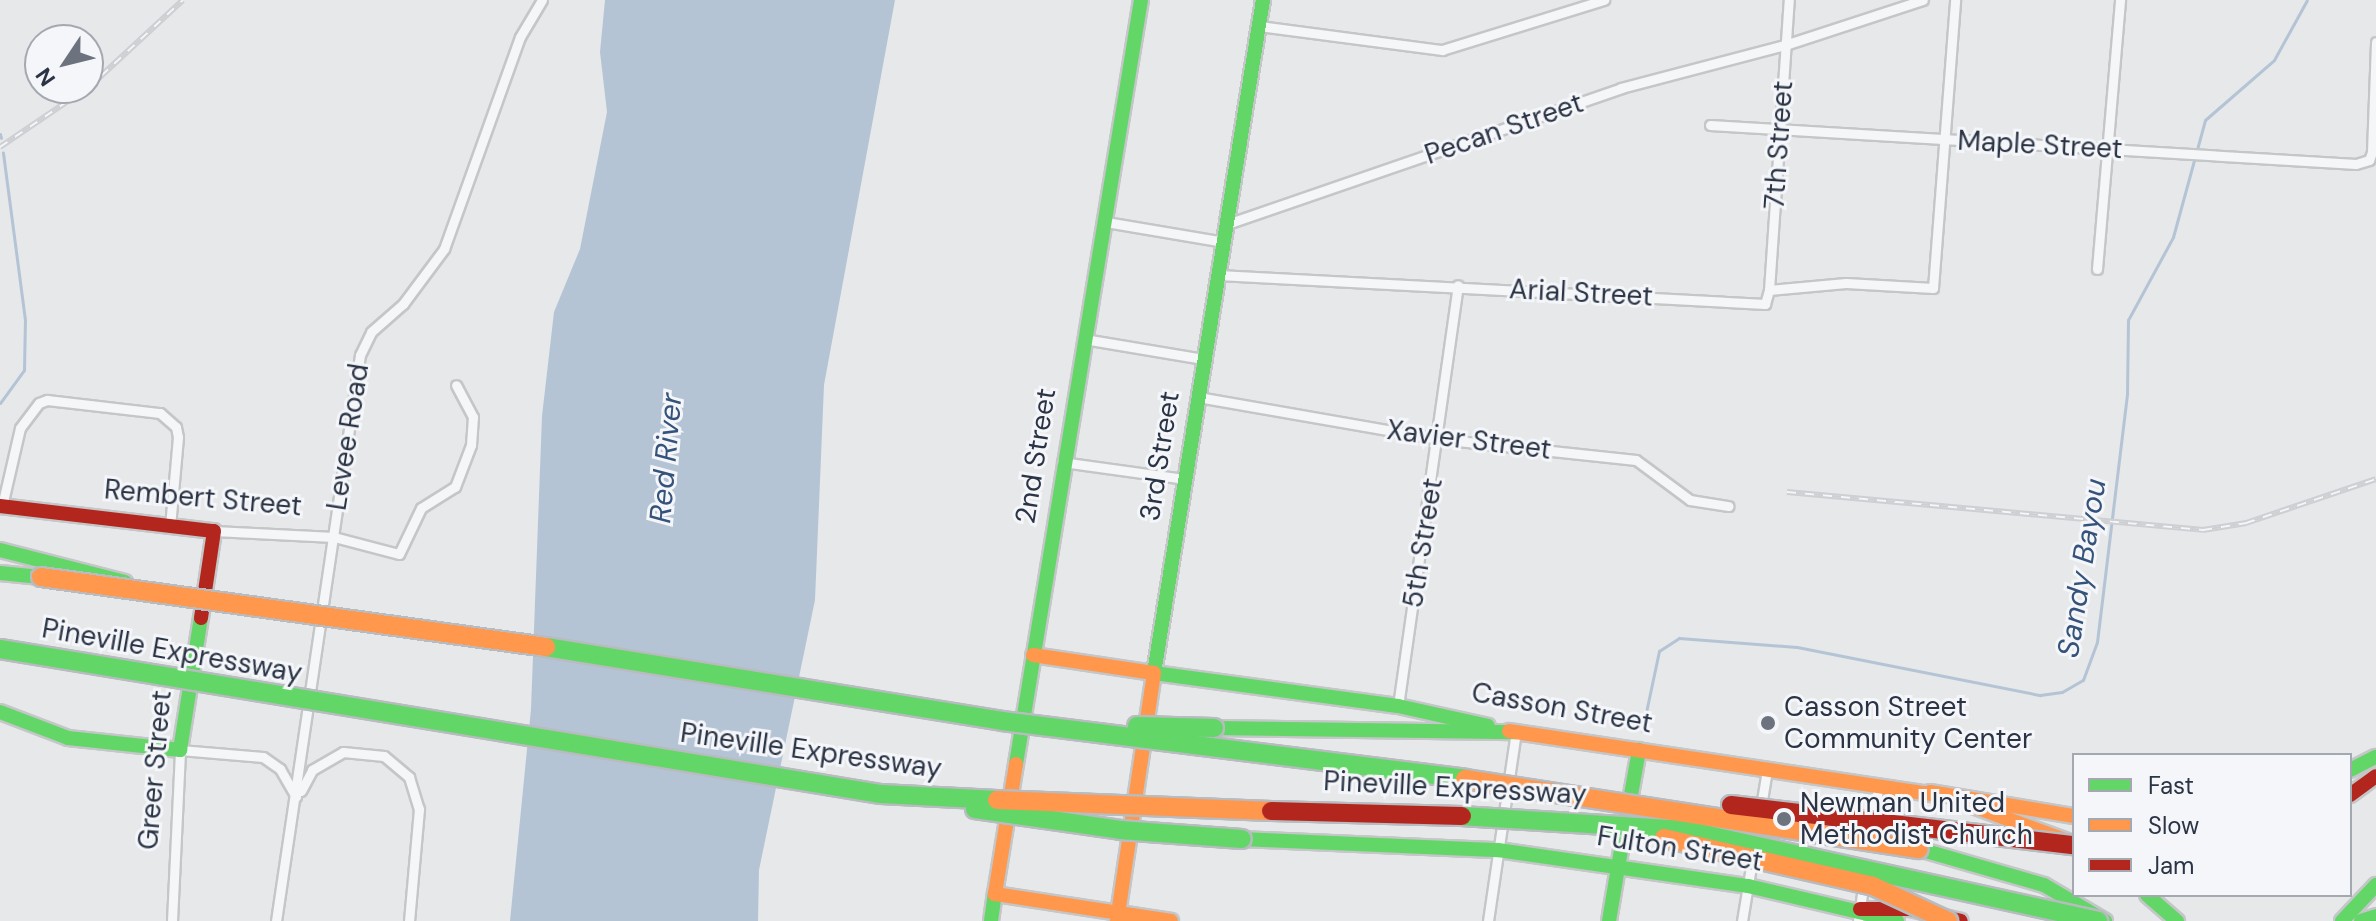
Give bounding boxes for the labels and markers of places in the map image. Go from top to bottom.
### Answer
place label: Casson Street Community Center [1784,690,2032,756]
marker: Casson Street Community Center [1759,714,1777,732]
place label: Newman United Methodist Church [1800,786,2033,852]
marker: Newman United Methodist Church [1775,810,1793,828]

